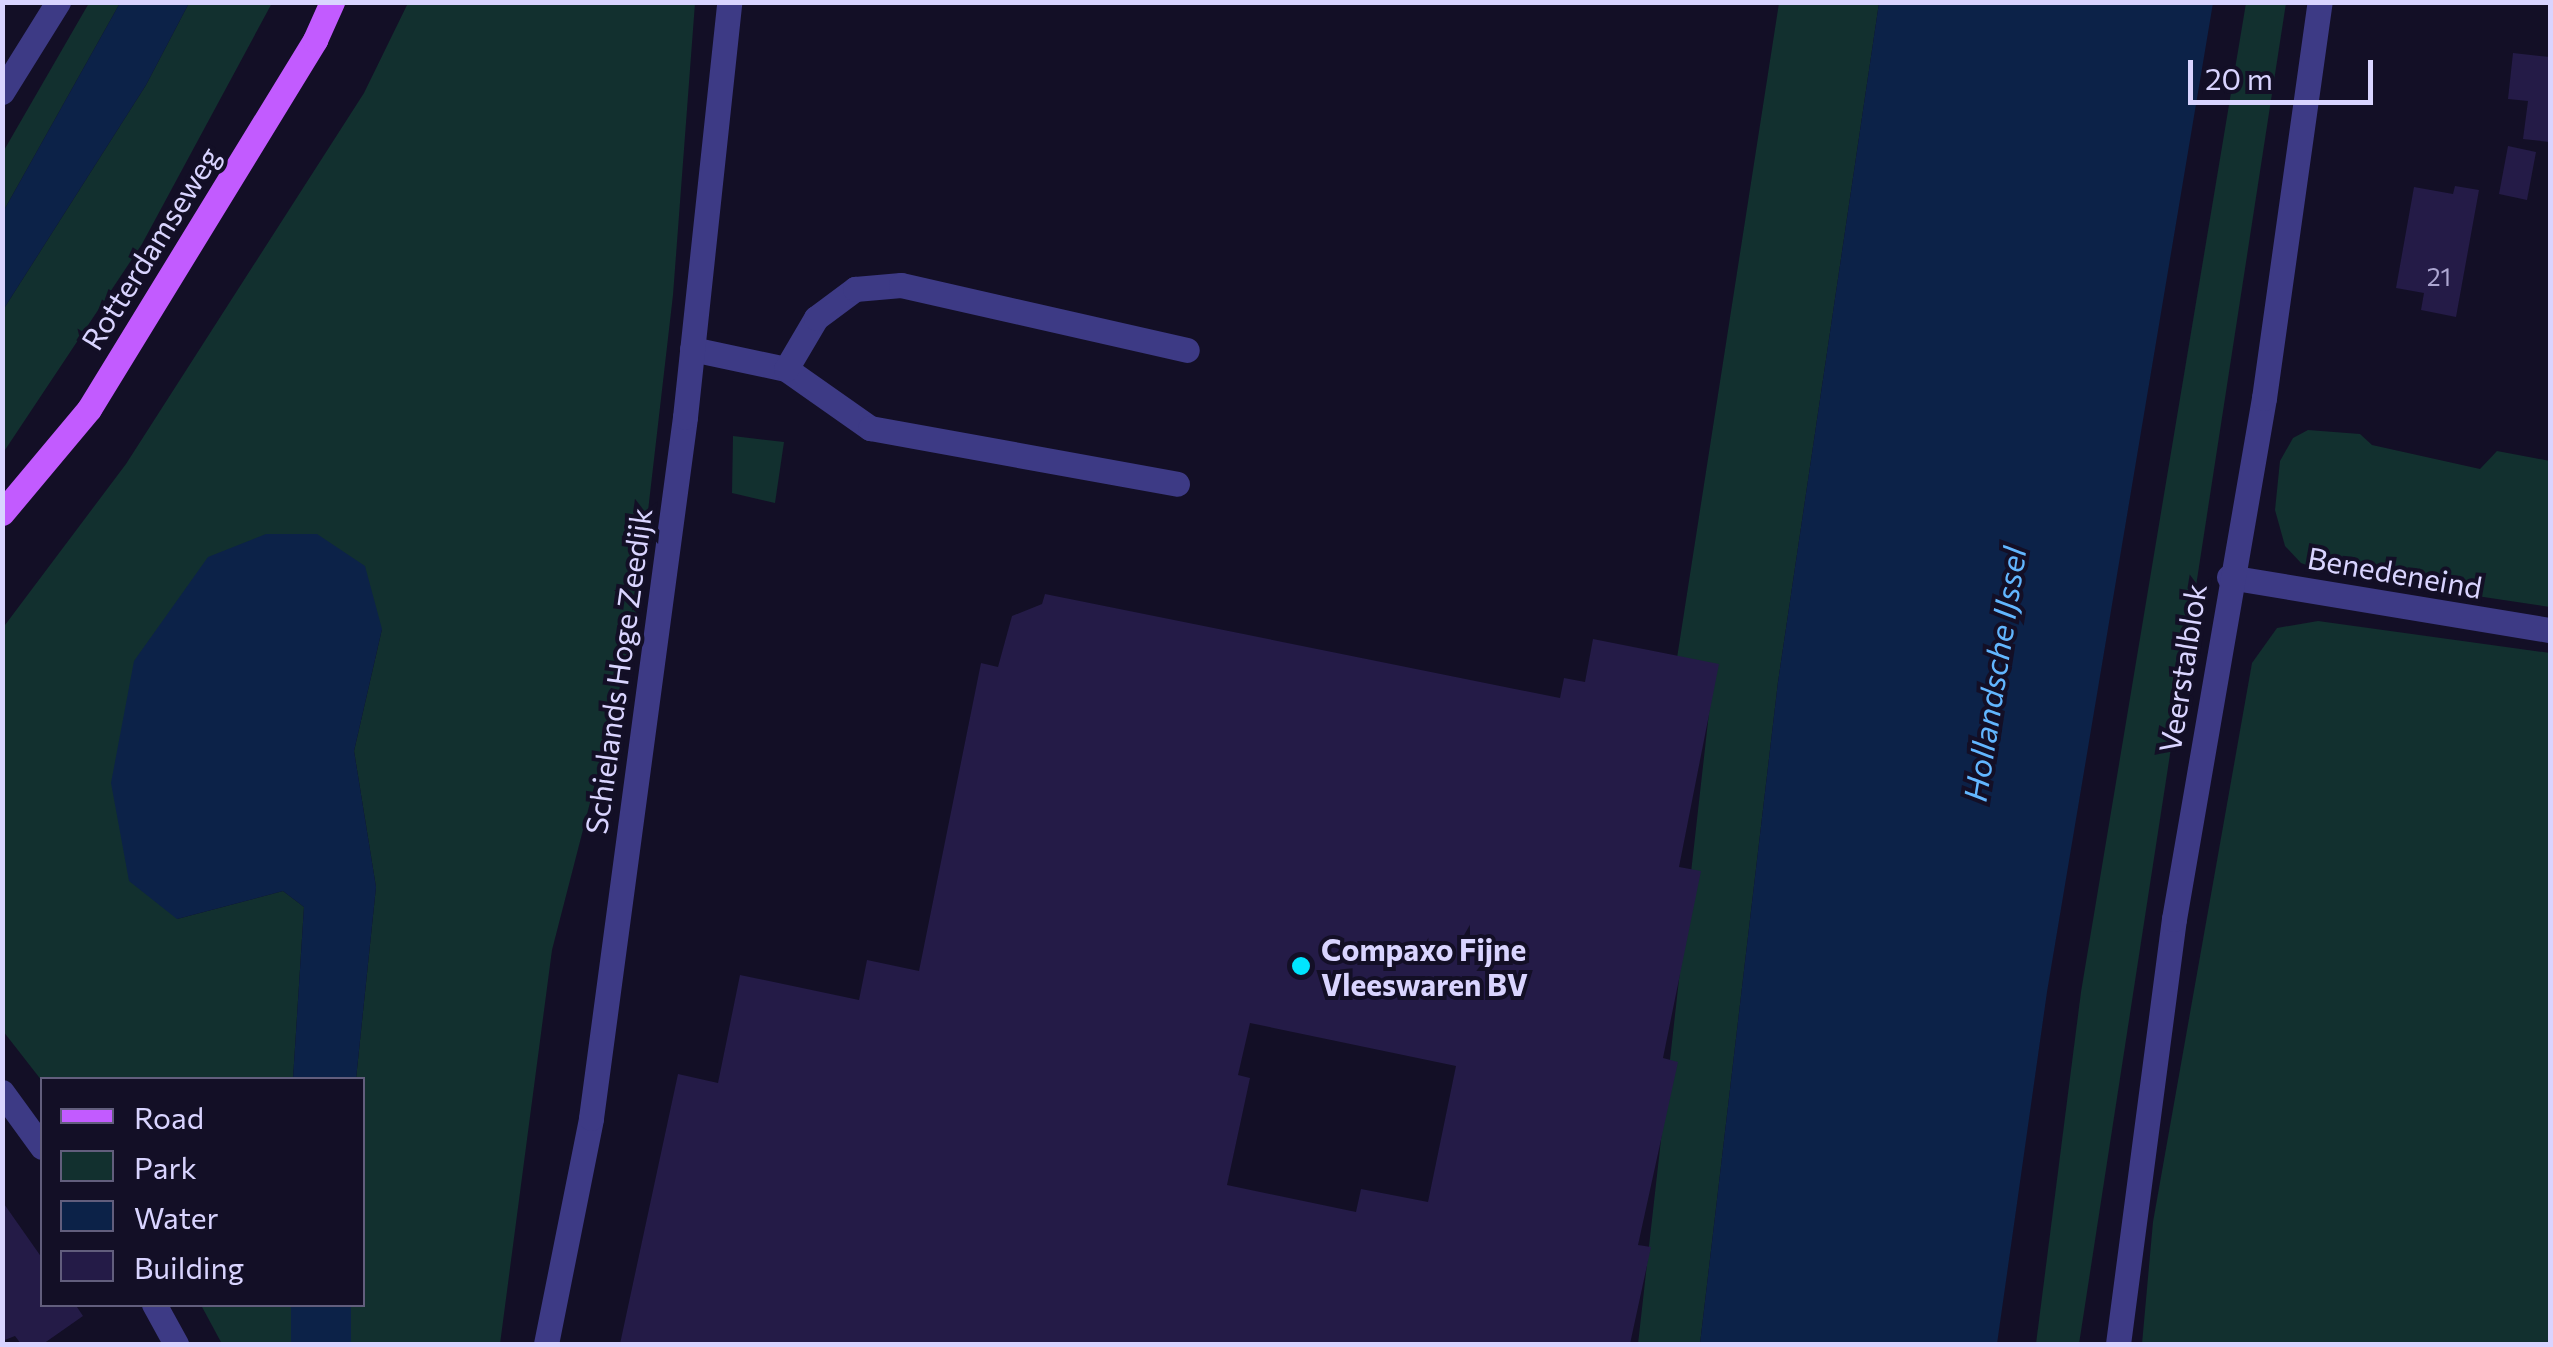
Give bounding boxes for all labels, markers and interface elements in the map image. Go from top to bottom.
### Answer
scale bar [2193,40,2378,102]
text: 20 m [2205,59,2273,96]
street label: Rotterdamseweg [73,140,227,356]
house number: 21 [2427,261,2451,291]
street label: Schielands Hoge Zeedijk [577,506,659,836]
street label: Benedeneind [2305,539,2485,605]
water label: Hollandsche IJssel [1955,544,2033,804]
street label: Veerstalblok [2151,581,2213,755]
place label: Compaxo Fijne Vleeswaren BV [1321,931,1528,1002]
marker: Compaxo Fijne Vleeswaren BV [1290,955,1312,977]
legend [40,1077,365,1307]
text: Road [134,1098,204,1135]
text: Park [134,1148,197,1185]
text: Water [134,1198,219,1235]
text: Building [134,1248,244,1285]

